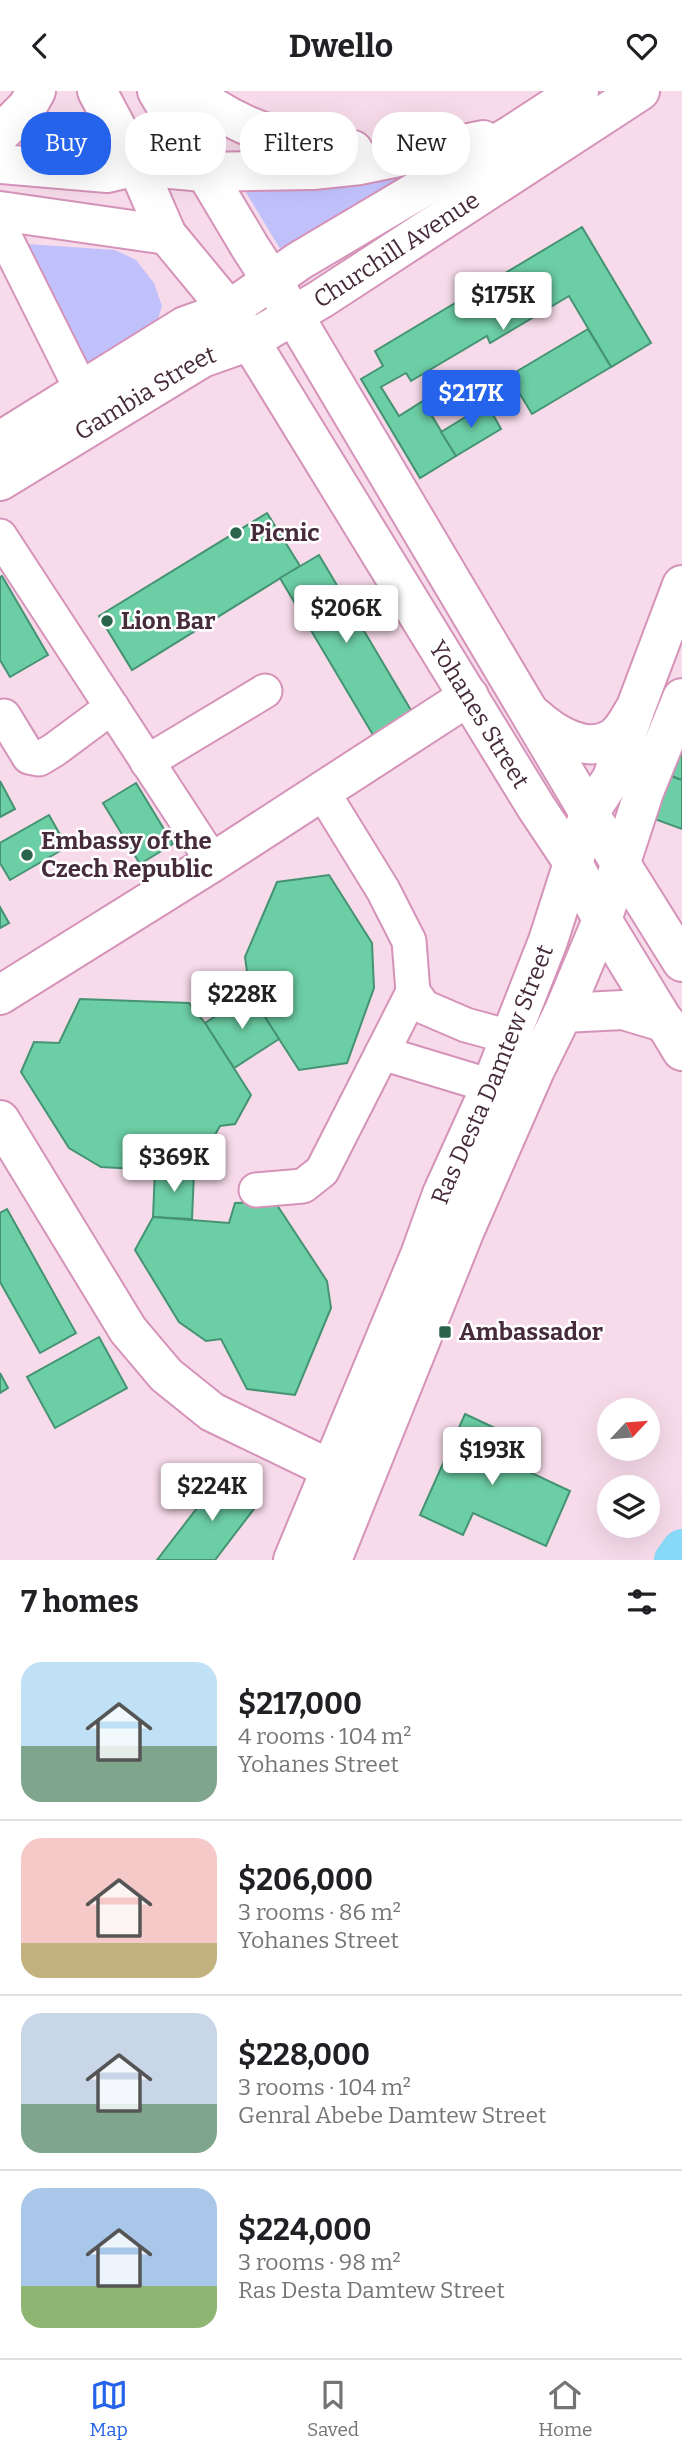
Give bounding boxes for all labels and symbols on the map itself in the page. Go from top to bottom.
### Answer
street label: Churchill Avenue [309,186,484,314]
pin: $175K [454,273,552,332]
street label: Gambia Street [70,340,220,446]
pin: $217K [422,371,520,430]
place label: Picnic [250,519,320,547]
marker: Picnic [228,525,244,541]
pin: $206K [297,585,395,645]
place label: Lion Bar [121,607,215,635]
marker: Lion Bar [99,613,115,629]
street label: Yohanes Street [423,635,535,793]
place label: Embassy of the Czech Republic [41,827,213,883]
marker: Embassy of the Czech Republic [19,847,35,863]
street label: Ras Desta Damtew Street [426,941,559,1208]
pin: $228K [193,971,291,1031]
pin: $369K [125,1135,223,1194]
place label: Ambassador [459,1318,603,1346]
marker: Ambassador [437,1324,453,1340]
north arrow [597,1398,660,1461]
pin: $193K [443,1427,541,1487]
pin: $224K [163,1463,261,1523]

